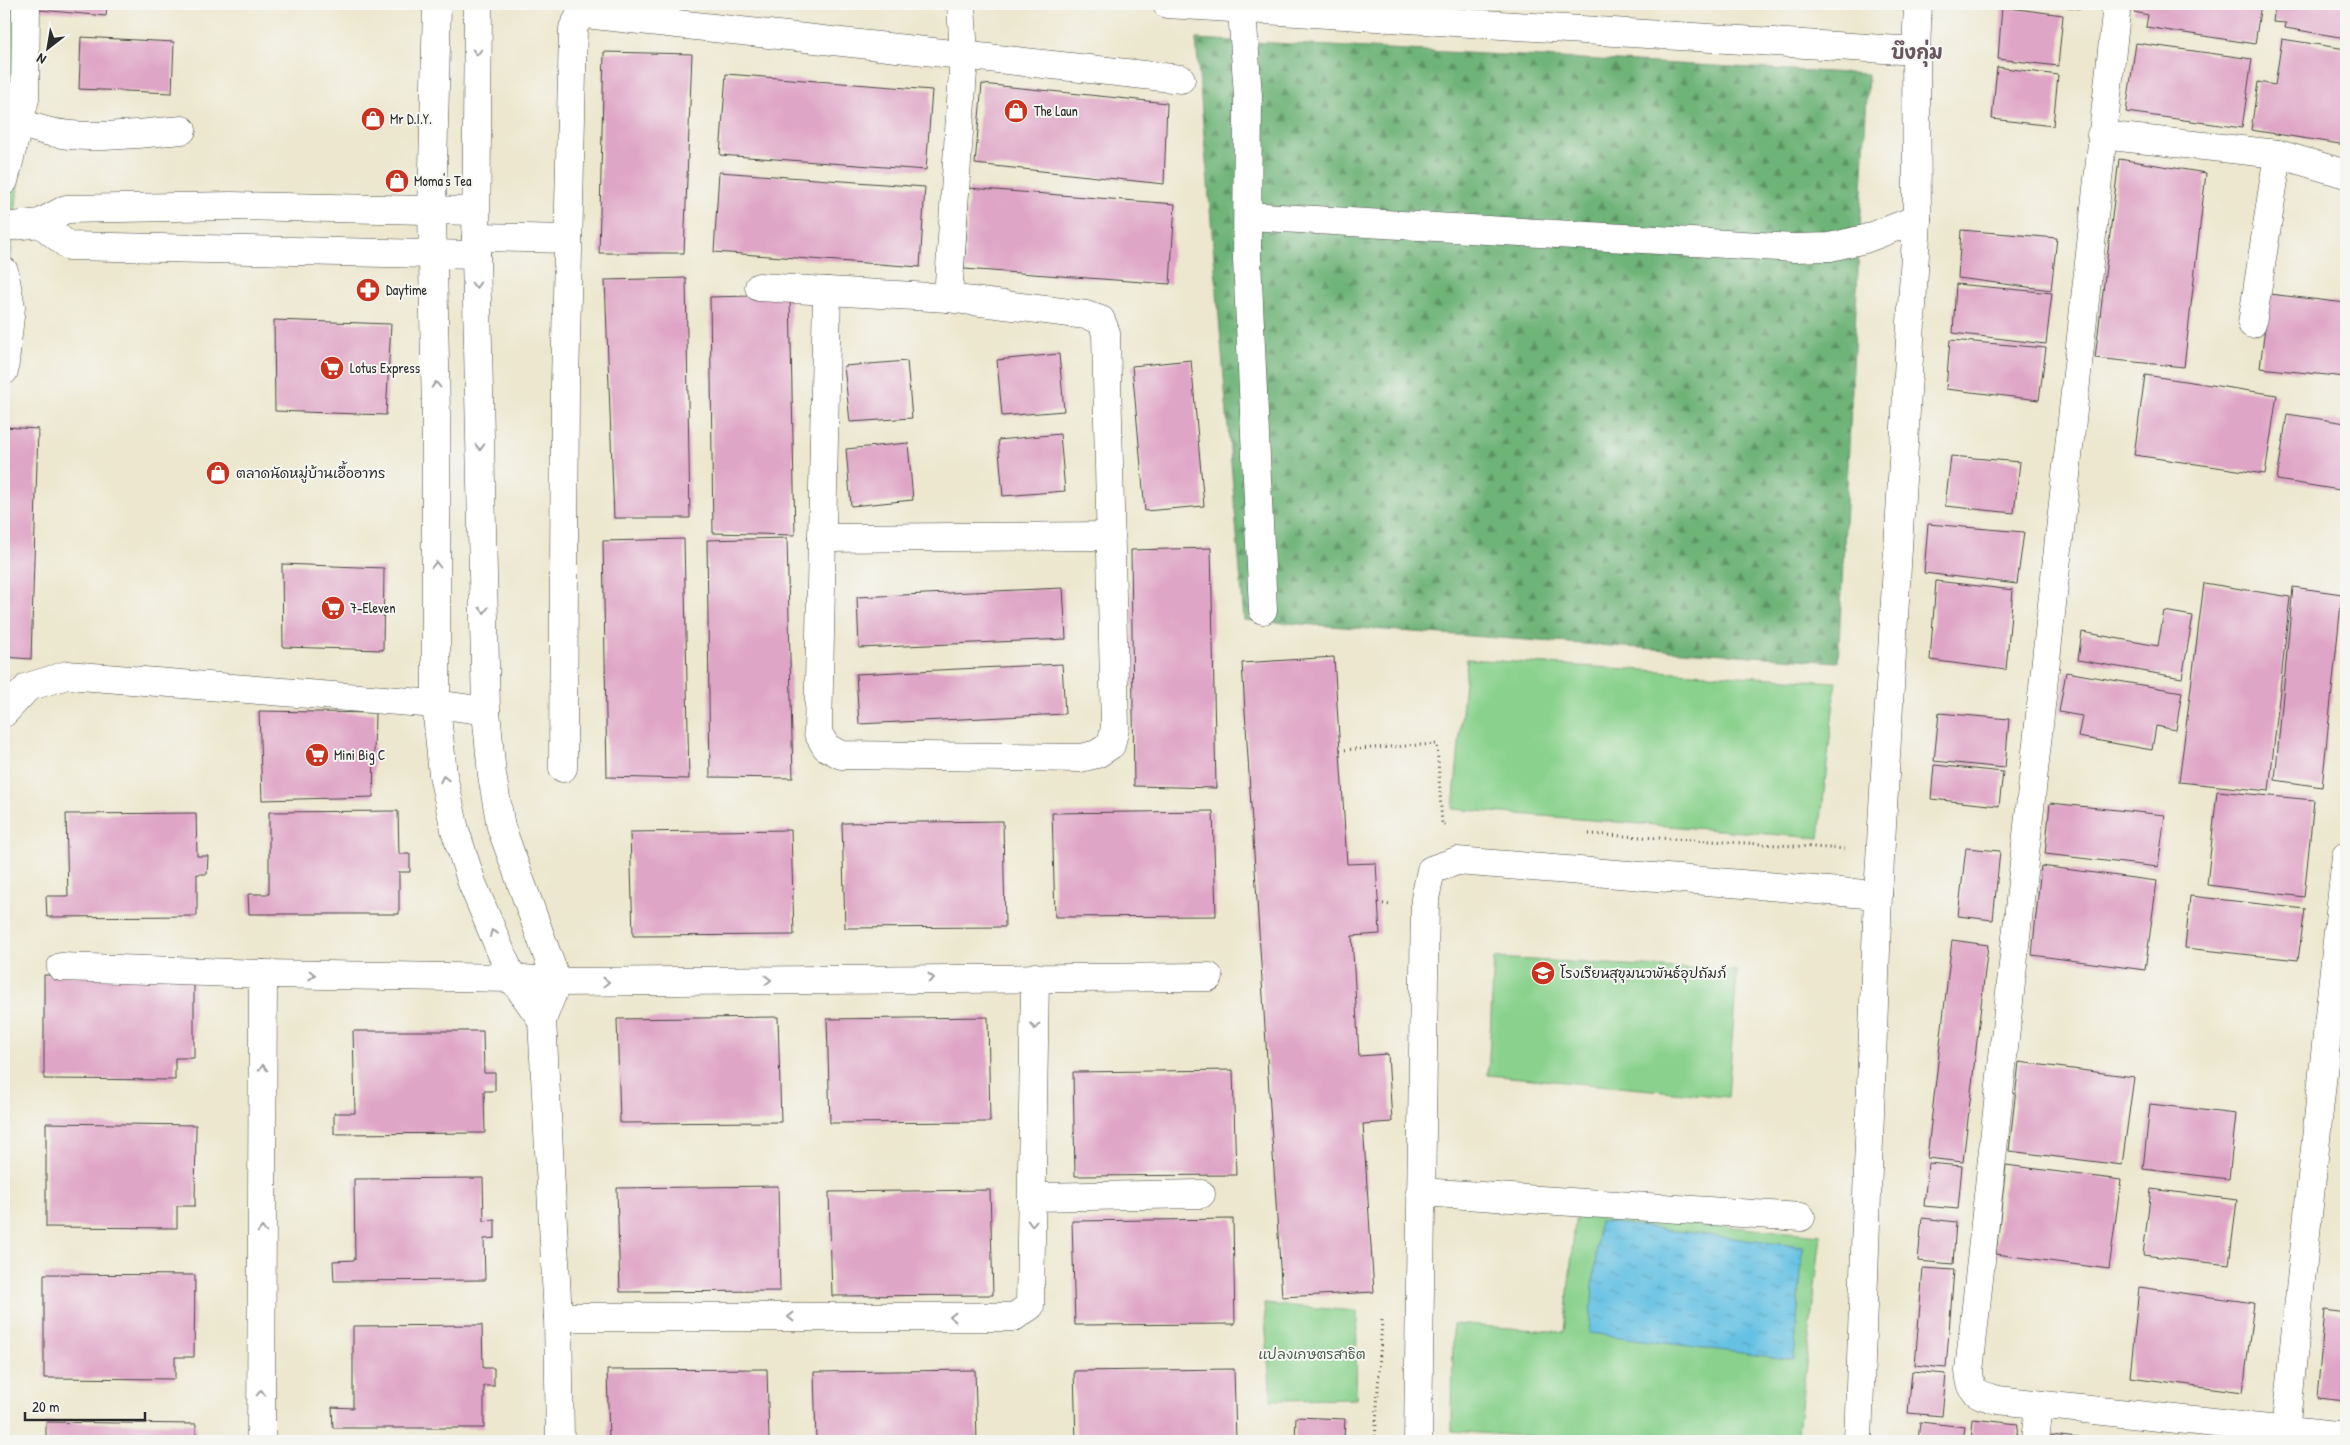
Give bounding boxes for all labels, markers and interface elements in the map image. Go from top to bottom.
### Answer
north arrow [22,22,72,72]
district label: บึงกุ่ม [1891,39,1943,67]
text: N [32,49,49,70]
one-way arrow [472,49,482,57]
shop icon: The Laun [1003,98,1029,124]
place label: The Laun [1034,101,1078,120]
shop icon: Mr D.I.Y. [360,106,386,132]
place label: Mr D.I.Y. [390,109,432,128]
shop icon: Moma's Tea [384,168,410,194]
place label: Moma's Tea [414,171,472,190]
pharmacy icon: Daytime [355,277,381,303]
place label: Daytime [386,280,428,300]
one-way arrow [471,282,481,289]
supermarket icon: Lotus Express [319,355,345,381]
place label: Lotus Express [350,358,420,378]
one-way arrow [430,380,441,388]
one-way arrow [475,444,485,452]
shop icon: ตลาดนัดหมู่บ้านเอื้ออาทร [205,460,231,486]
place label: ตลาดนัดหมู่บ้านเอื้ออาทร [236,461,385,483]
one-way arrow [431,560,441,568]
supermarket icon: 7-Eleven [320,595,346,621]
place label: 7-Eleven [350,598,396,617]
one-way arrow [479,606,489,614]
supermarket icon: Mini Big C [304,742,330,768]
place label: Mini Big C [334,745,386,765]
one-way arrow [439,775,450,783]
one-way arrow [489,930,499,938]
school or university icon: โรงเรียนสุขุมนวพันธ์อุปถัมภ์ [1530,960,1556,986]
place label: โรงเรียนสุขุมนวพันธ์อุปถัมภ์ [1560,963,1727,983]
one-way arrow [308,970,316,980]
one-way arrow [927,973,935,983]
one-way arrow [764,975,772,985]
one-way arrow [602,977,610,987]
one-way arrow [1029,1022,1040,1030]
one-way arrow [258,1063,268,1071]
one-way arrow [1027,1220,1037,1228]
one-way arrow [257,1226,267,1234]
one-way arrow [786,1312,794,1322]
one-way arrow [949,1312,956,1322]
park label: แปลงเกษตรสาธิต [1258,1344,1366,1363]
one-way arrow [256,1388,266,1396]
scale bar [25,1390,145,1422]
text: 20 m [32,1396,59,1417]

